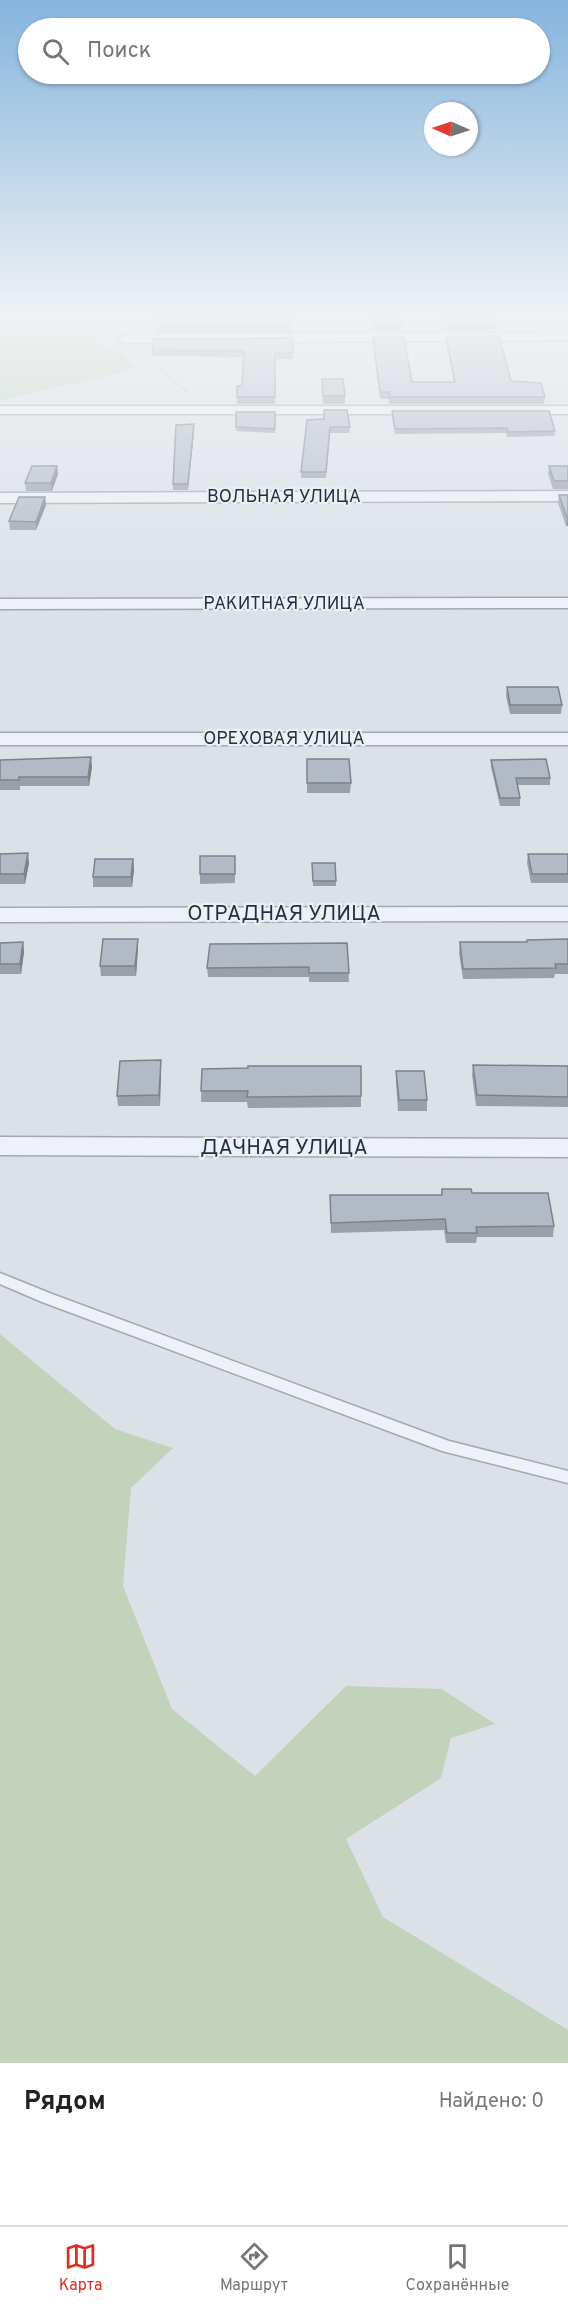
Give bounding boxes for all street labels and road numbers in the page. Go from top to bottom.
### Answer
street label: ВОЛЬНАЯ УЛИЦА [207,486,361,509]
street label: РАКИТНАЯ УЛИЦА [203,593,365,616]
street label: ОРЕХОВАЯ УЛИЦА [203,728,365,751]
street label: ОТРАДНАЯ УЛИЦА [187,901,381,928]
street label: ДАЧНАЯ УЛИЦА [200,1135,368,1162]

